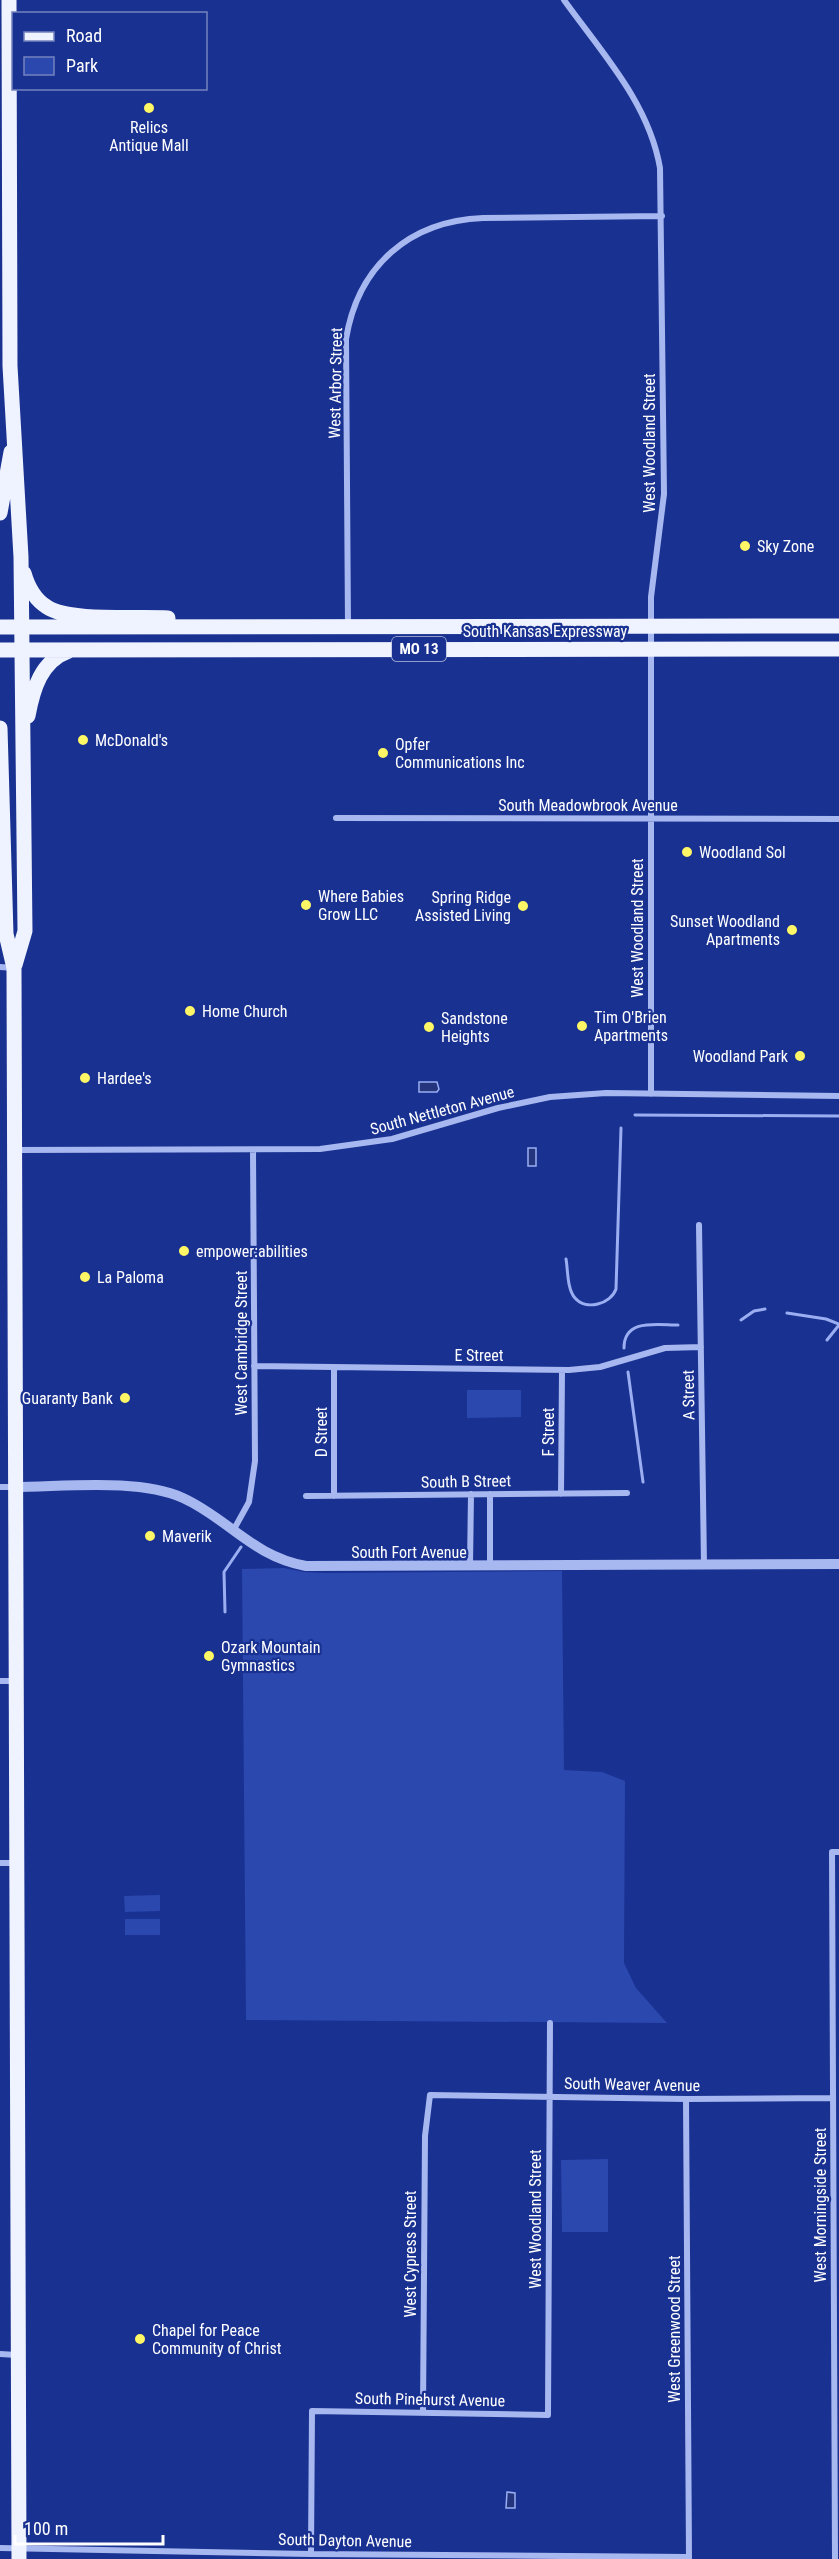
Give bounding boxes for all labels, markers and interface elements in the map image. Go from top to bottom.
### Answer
legend [12,12,207,90]
text: Road [66,25,102,46]
text: Park [66,55,98,76]
marker: Relics Antique Mall [142,101,156,115]
place label: Relics Antique Mall [109,118,189,155]
street label: West Arbor Street [325,327,346,439]
street label: West Woodland Street [640,373,659,513]
place label: Sky Zone [757,537,814,556]
marker: Sky Zone [738,539,752,553]
street label: South Kansas Expressway [463,622,628,641]
road number: MO 13 [392,637,446,661]
place label: McDonald's [95,731,168,750]
marker: McDonald's [76,733,90,747]
place label: Opfer Communications Inc [395,735,525,772]
marker: Opfer Communications Inc [376,746,390,760]
street label: South Meadowbrook Avenue [498,796,678,815]
place label: Woodland Sol [699,843,786,862]
marker: Woodland Sol [680,845,694,859]
street label: West Woodland Street [628,858,647,998]
place label: Where Babies Grow LLC [318,887,404,924]
place label: Spring Ridge Assisted Living [415,888,511,925]
marker: Where Babies Grow LLC [299,898,313,912]
marker: Spring Ridge Assisted Living [516,899,530,913]
place label: Sunset Woodland Apartments [670,912,780,949]
marker: Sunset Woodland Apartments [785,923,799,937]
place label: Home Church [202,1002,288,1021]
marker: Home Church [183,1004,197,1018]
place label: Tim O'Brien Apartments [594,1008,668,1045]
place label: Sandstone Heights [441,1009,508,1046]
marker: Tim O'Brien Apartments [575,1019,589,1033]
marker: Sandstone Heights [422,1020,436,1034]
place label: Woodland Park [693,1047,789,1066]
marker: Woodland Park [793,1049,807,1063]
place label: Hardee's [97,1069,152,1088]
marker: Hardee's [78,1071,92,1085]
street label: South Nettleton Avenue [368,1082,516,1139]
place label: empower:abilities [196,1242,308,1261]
marker: empower:abilities [177,1244,191,1258]
place label: La Paloma [97,1268,164,1287]
marker: La Paloma [78,1270,92,1284]
street label: West Cambridge Street [232,1270,251,1415]
street label: E Street [454,1346,504,1365]
street label: A Street [679,1369,698,1420]
place label: Guaranty Bank [22,1389,114,1408]
marker: Guaranty Bank [118,1391,132,1405]
street label: D Street [312,1407,331,1457]
street label: F Street [539,1407,558,1456]
street label: South B Street [421,1471,511,1492]
place label: Maverik [162,1527,212,1546]
marker: Maverik [143,1529,157,1543]
street label: South Fort Avenue [351,1543,467,1562]
place label: Ozark Mountain Gymnastics [221,1638,320,1675]
marker: Ozark Mountain Gymnastics [202,1649,216,1663]
street label: South Weaver Avenue [564,2074,700,2095]
street label: West Morningside Street [811,2127,830,2282]
street label: West Woodland Street [526,2149,545,2289]
street label: West Cypress Street [401,2190,420,2317]
street label: West Greenwood Street [665,2255,684,2403]
place label: Chapel for Peace Community of Christ [152,2321,282,2358]
marker: Chapel for Peace Community of Christ [133,2332,147,2346]
street label: South Pinehurst Avenue [355,2389,505,2410]
scale bar [15,2508,164,2546]
text: 100 m [24,2518,68,2539]
street label: South Dayton Avenue [278,2530,412,2551]

